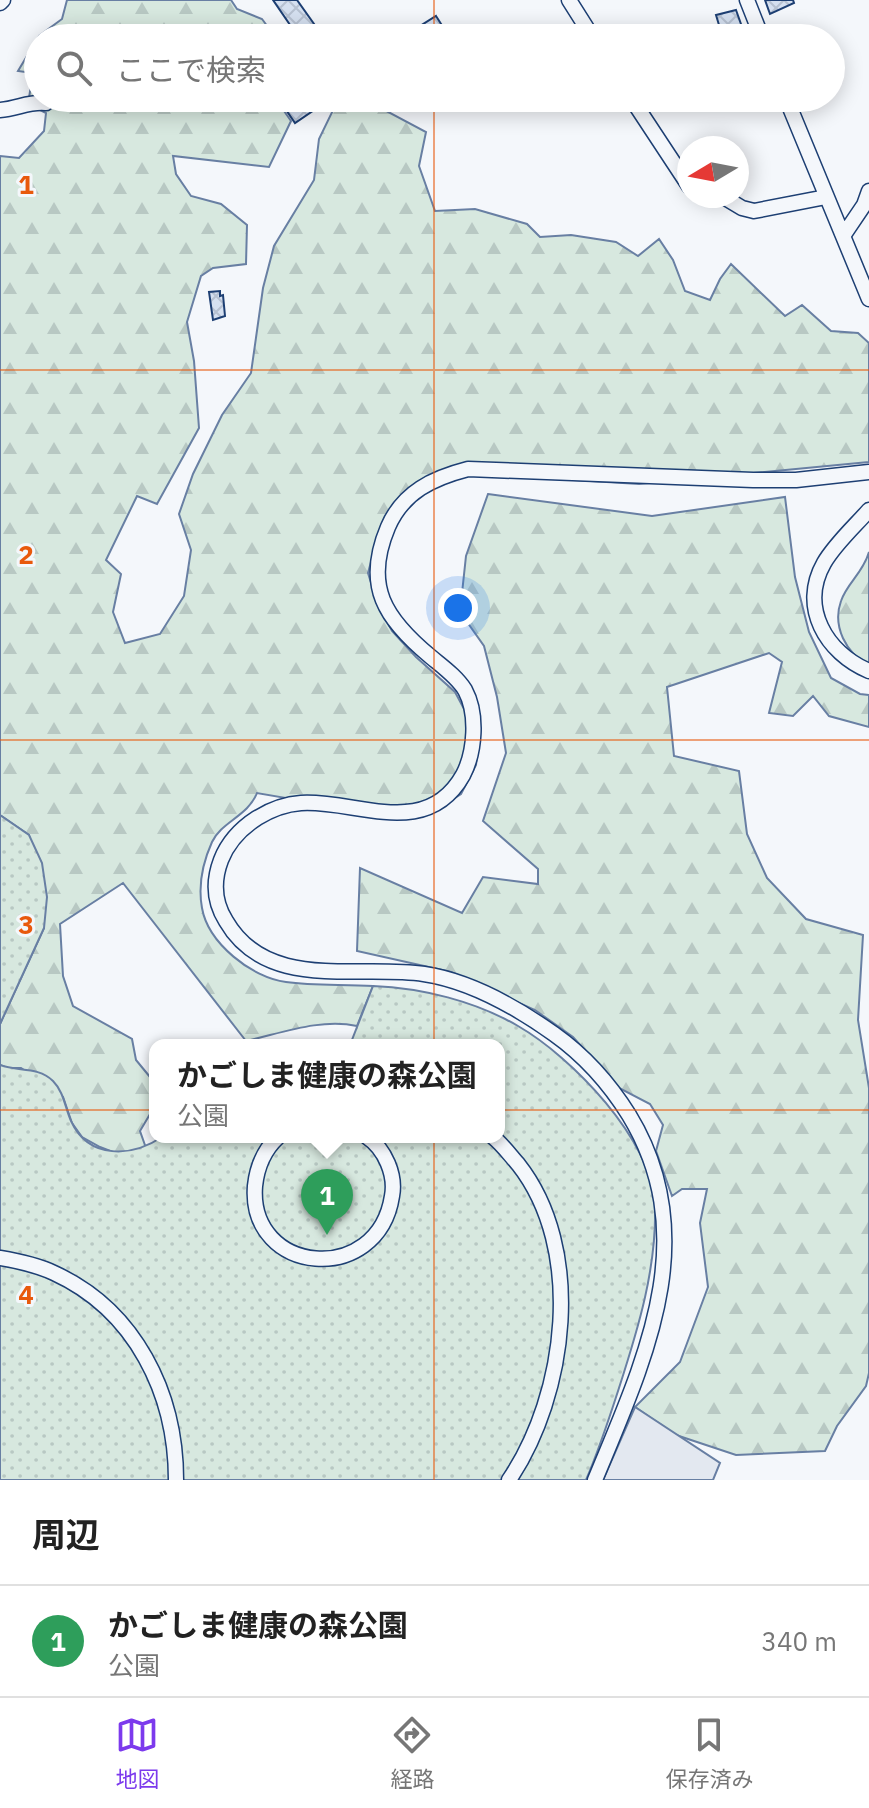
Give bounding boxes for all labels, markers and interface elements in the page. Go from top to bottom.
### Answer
search box [24,24,845,112]
icon: search [52,46,96,90]
text: ここで検索 [116,50,266,89]
north arrow [677,136,749,208]
text: 1 [18,167,34,201]
text: 2 [18,537,34,571]
your location [438,588,478,628]
text: 3 [18,907,34,941]
popup [149,1039,505,1143]
text: かごしま健康の森公園 [177,1055,477,1094]
text: 公園 [177,1098,229,1132]
pin: 1 [301,1169,353,1235]
text: 4 [18,1277,34,1311]
text: 周辺 [32,1512,100,1556]
text: かごしま健康の森公園 [108,1605,408,1644]
text: 1 [50,1624,66,1658]
text: 340 m [761,1624,837,1658]
text: 公園 [108,1648,160,1682]
tab: 地図 [115,1713,160,1793]
tab: 経路 [390,1713,435,1793]
tab: 保存済み [665,1713,754,1793]

